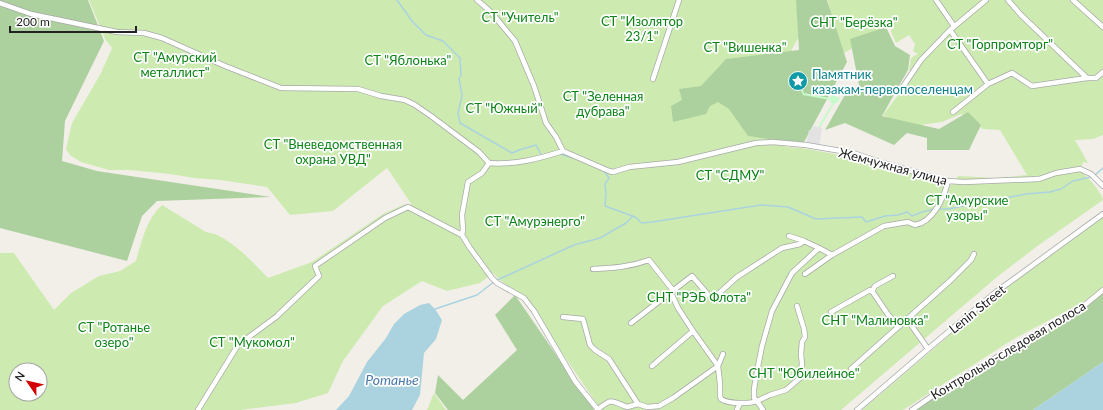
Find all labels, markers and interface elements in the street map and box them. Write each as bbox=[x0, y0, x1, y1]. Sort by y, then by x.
scale bar bbox=[10, 8, 136, 34]
park label: СТ "Учитель" bbox=[481, 9, 559, 25]
park label: СТ "Изолятор 23/1" bbox=[601, 13, 683, 44]
text: 200 m bbox=[16, 14, 50, 29]
park label: СНТ "Берёзка" bbox=[810, 14, 898, 30]
park label: СТ "Горпромторг" bbox=[947, 36, 1053, 52]
park label: СТ "Вишенка" bbox=[704, 39, 787, 55]
park label: СТ "Амурский металлист" bbox=[133, 49, 217, 80]
park label: СТ "Яблонька" bbox=[365, 52, 451, 68]
place label: Памятник казакам-первопоселенцам bbox=[812, 66, 973, 97]
place icon: Памятник казакам-первопоселенцам bbox=[787, 70, 809, 92]
park label: СТ "Зеленная дубрава" bbox=[563, 88, 643, 119]
park label: СТ "Южный" bbox=[465, 100, 543, 116]
park label: СТ "Вневедомственная охрана УВД" bbox=[264, 136, 402, 167]
street label: Жемчужная улица bbox=[837, 144, 949, 188]
park label: СТ "СДМУ" bbox=[696, 167, 764, 183]
park label: СТ "Амурские узоры" bbox=[926, 192, 1009, 223]
park label: СТ "Амурэнерго" bbox=[485, 213, 585, 229]
street label: Lenin Street bbox=[945, 281, 1009, 337]
park label: СНТ "РЭБ Флота" bbox=[647, 289, 751, 305]
street label: Контрольно-следовая полоса bbox=[928, 297, 1088, 403]
park label: СНТ "Малиновка" bbox=[822, 312, 928, 328]
park label: СТ "Ротанье озеро" bbox=[78, 319, 150, 350]
park label: СТ "Мукомол" bbox=[209, 334, 295, 350]
north arrow bbox=[8, 362, 48, 402]
park label: СНТ "Юбилейное" bbox=[748, 365, 860, 381]
text: N bbox=[12, 369, 27, 383]
water label: Ротанье bbox=[365, 371, 419, 388]

